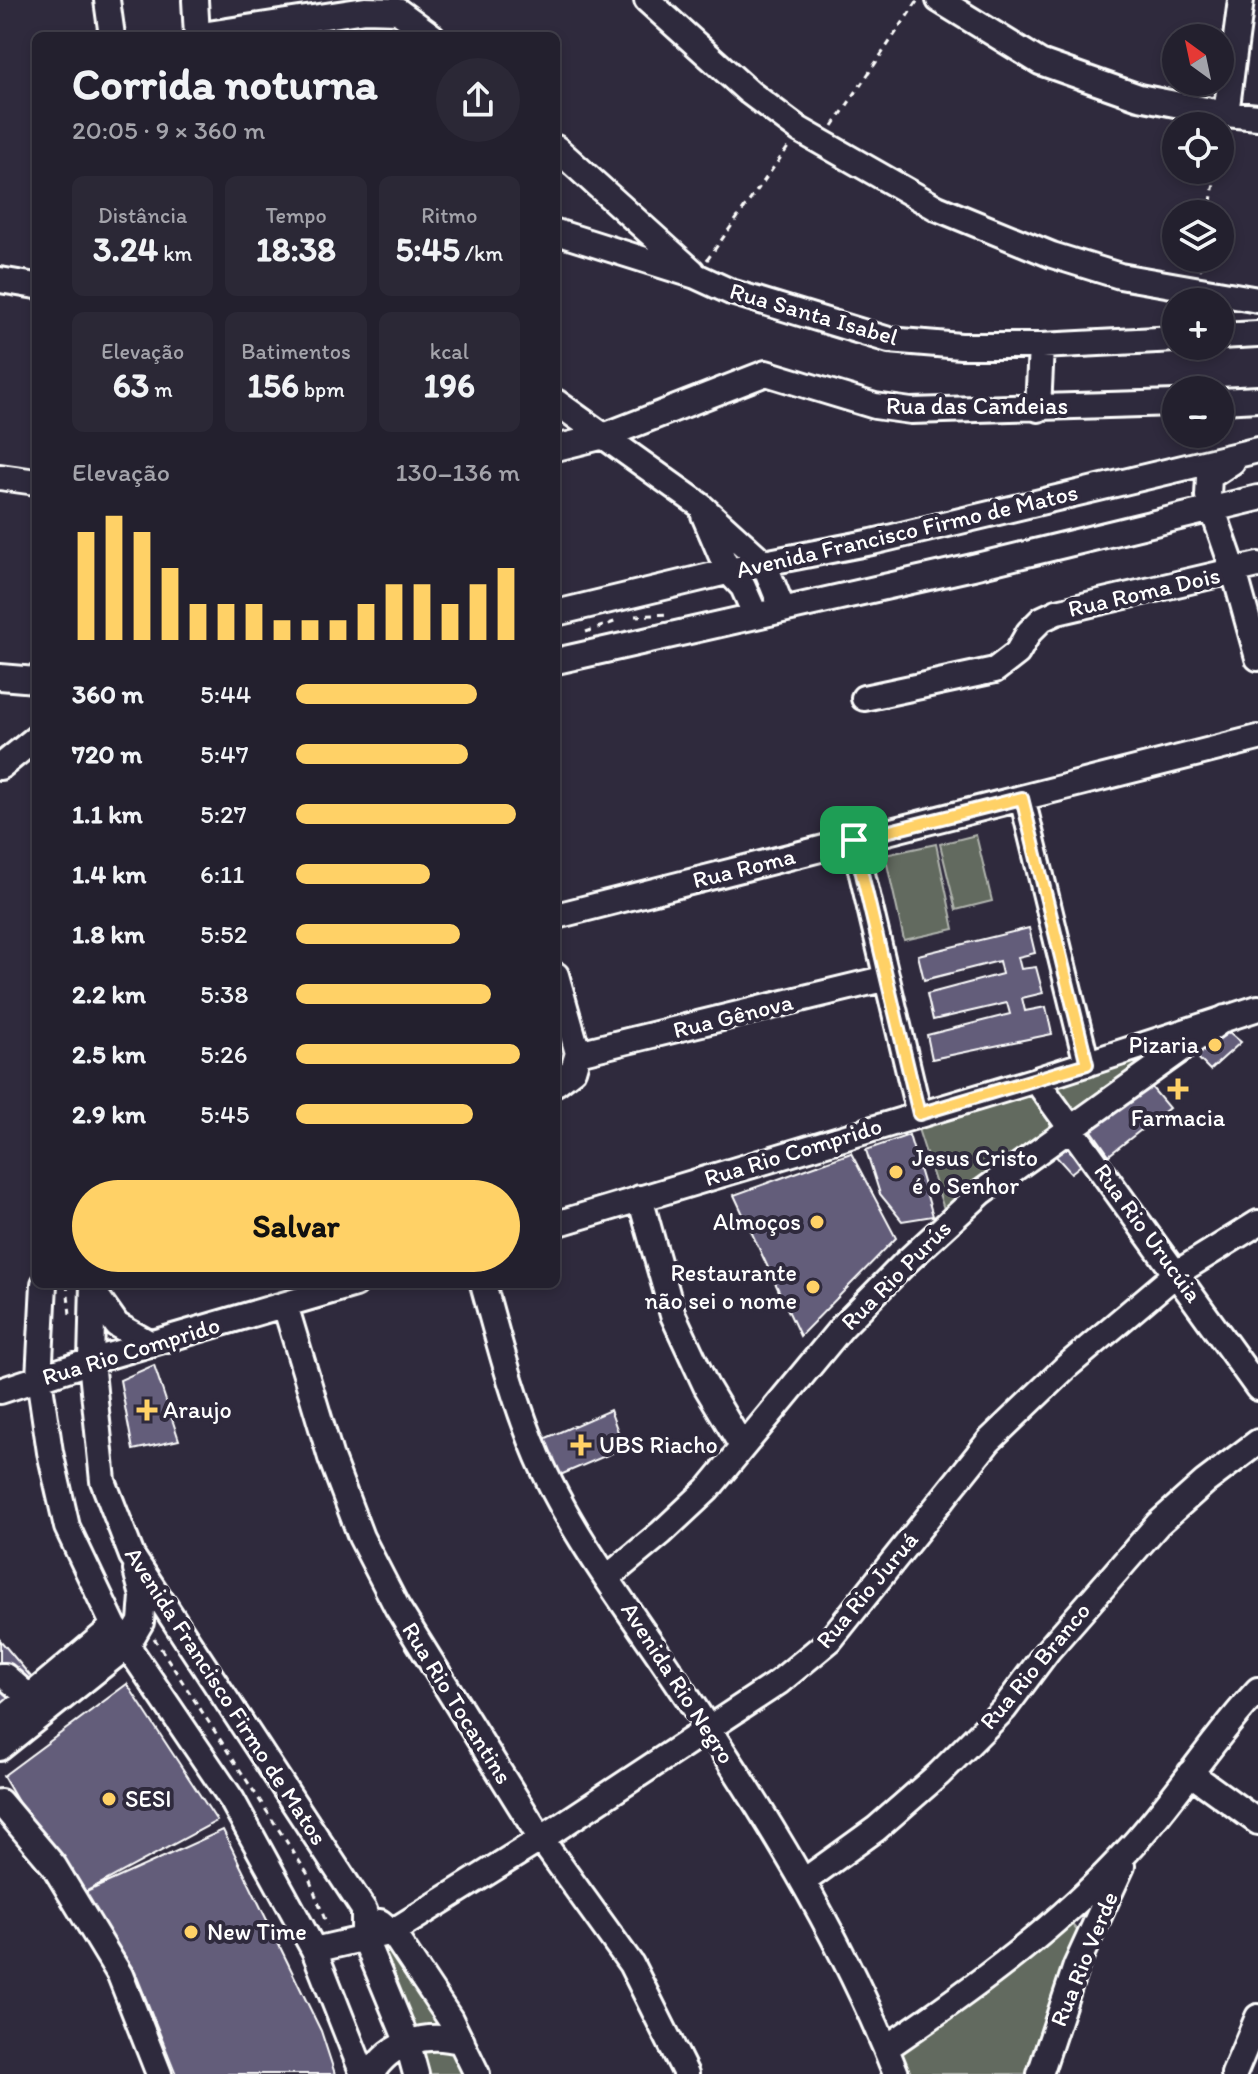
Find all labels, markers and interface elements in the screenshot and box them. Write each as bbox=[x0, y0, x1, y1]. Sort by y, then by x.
north arrow bbox=[1162, 24, 1234, 96]
map controls bbox=[1162, 24, 1234, 448]
text: Corrida noturna bbox=[72, 57, 378, 110]
button: share bbox=[436, 58, 520, 142]
button: locate bbox=[1162, 112, 1234, 184]
text: 20:05 · 9 × 360 m bbox=[72, 114, 265, 146]
button: layers bbox=[1162, 200, 1234, 272]
text: Distância bbox=[98, 202, 187, 229]
text: Tempo bbox=[265, 202, 327, 229]
text: Ritmo bbox=[421, 202, 477, 229]
text: 3.24 bbox=[93, 229, 158, 270]
text: 18:38 bbox=[256, 229, 336, 270]
text: 5:45 bbox=[395, 229, 460, 270]
text: km bbox=[158, 240, 192, 267]
text: /km bbox=[460, 240, 503, 267]
street label: Rua Santa Isabel bbox=[727, 276, 902, 351]
button: + bbox=[1162, 288, 1234, 360]
text: Elevação bbox=[101, 338, 184, 365]
text: Batimentos bbox=[241, 338, 351, 365]
text: kcal bbox=[430, 338, 469, 365]
text: 63 bbox=[113, 365, 149, 406]
text: 156 bbox=[247, 365, 299, 406]
text: 196 bbox=[424, 365, 475, 406]
text: m bbox=[149, 376, 173, 403]
text: bpm bbox=[299, 376, 345, 403]
button: − bbox=[1162, 376, 1234, 448]
street label: Rua das Candeias bbox=[886, 391, 1068, 420]
text: Elevação bbox=[72, 456, 170, 488]
text: 130–136 m bbox=[396, 456, 520, 488]
street label: Avenida Francisco Firmo de Matos bbox=[733, 477, 1081, 584]
street label: Rua Roma Dois bbox=[1065, 560, 1223, 623]
text: 360 m bbox=[72, 678, 144, 710]
text: 5:44 bbox=[200, 678, 251, 710]
text: 720 m bbox=[72, 738, 142, 770]
text: 5:47 bbox=[200, 738, 249, 770]
text: 1.1 km bbox=[72, 798, 143, 830]
text: 5:27 bbox=[200, 798, 247, 830]
pin bbox=[820, 806, 888, 874]
icon: arrive bbox=[832, 818, 876, 862]
street label: Rua Roma bbox=[690, 841, 799, 894]
text: 1.4 km bbox=[72, 858, 146, 890]
text: 6:11 bbox=[200, 858, 244, 890]
text: 1.8 km bbox=[72, 918, 145, 950]
text: 5:52 bbox=[200, 918, 247, 950]
text: 2.2 km bbox=[72, 978, 146, 1010]
text: 5:38 bbox=[200, 978, 248, 1010]
street label: Rua Gênova bbox=[670, 987, 796, 1044]
place label: Pizaria bbox=[1129, 1030, 1199, 1059]
marker: Pizaria bbox=[1206, 1036, 1224, 1054]
text: 2.5 km bbox=[72, 1038, 146, 1070]
text: 5:26 bbox=[200, 1038, 247, 1070]
marker: Farmacia bbox=[1167, 1078, 1189, 1100]
text: 2.9 km bbox=[72, 1098, 146, 1130]
text: 5:45 bbox=[200, 1098, 249, 1130]
place label: Farmacia bbox=[1131, 1103, 1226, 1132]
street label: Rua Rio Comprido bbox=[700, 1111, 885, 1192]
place label: Jesus Cristo é o Senhor bbox=[912, 1143, 1038, 1200]
street label: Rua Rio Urucúia bbox=[1088, 1157, 1209, 1308]
marker: Jesus Cristo é o Senhor bbox=[887, 1163, 905, 1181]
button: Salvar bbox=[72, 1180, 520, 1272]
place label: Almoços bbox=[713, 1207, 801, 1236]
marker: Almoços bbox=[808, 1213, 826, 1231]
street label: Rua Rio Purús bbox=[834, 1213, 957, 1336]
place label: Restaurante não sei o nome bbox=[644, 1258, 797, 1315]
marker: Restaurante não sei o nome bbox=[804, 1278, 822, 1296]
street label: Rua Rio Comprido bbox=[38, 1310, 223, 1391]
place label: Araujo bbox=[163, 1395, 232, 1424]
marker: Araujo bbox=[138, 1401, 156, 1419]
place label: UBS Riacho bbox=[599, 1430, 718, 1459]
marker: UBS Riacho bbox=[570, 1434, 592, 1456]
street label: Rua Rio Juruá bbox=[809, 1525, 924, 1654]
street label: Avenida Francisco Firmo de Matos bbox=[119, 1541, 334, 1850]
street label: Avenida Rio Negro bbox=[615, 1596, 742, 1769]
street label: Rua Rio Branco bbox=[973, 1596, 1096, 1735]
street label: Rua Rio Tocantins bbox=[396, 1617, 519, 1789]
place label: SESI bbox=[125, 1784, 171, 1813]
marker: SESI bbox=[100, 1790, 118, 1808]
street label: Rua Rio Verde bbox=[1043, 1887, 1124, 2031]
place label: New Time bbox=[207, 1917, 307, 1946]
marker: New Time bbox=[182, 1923, 200, 1941]

